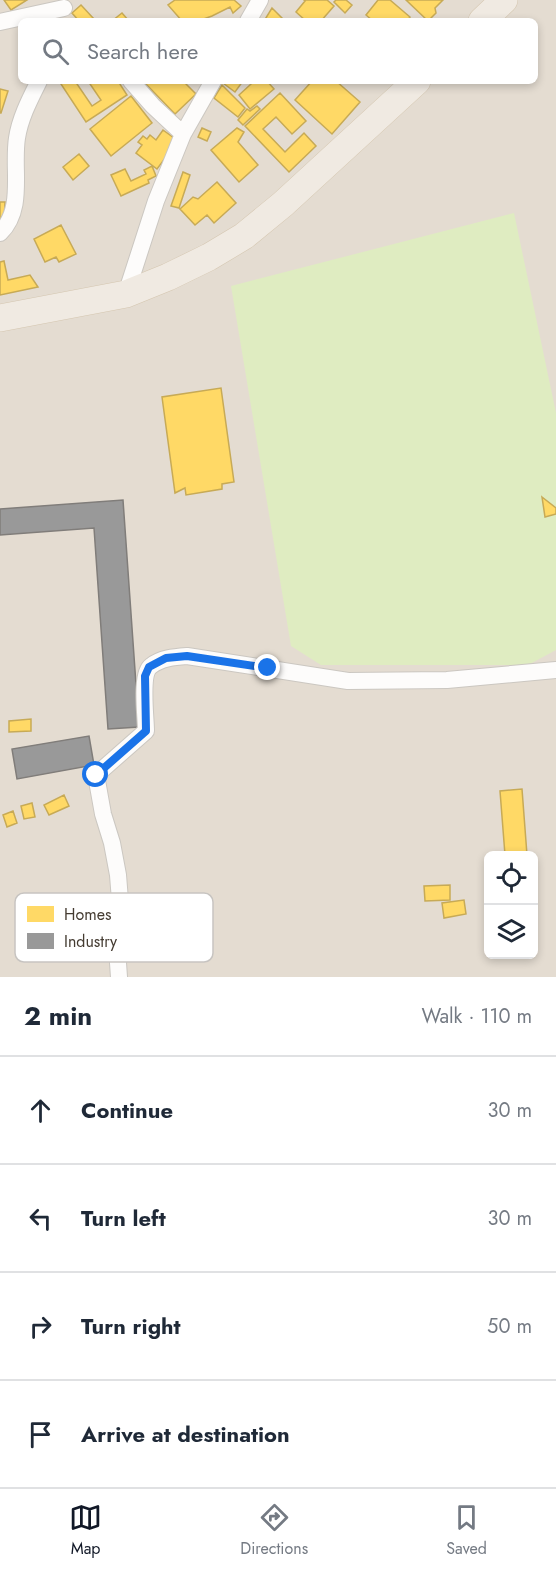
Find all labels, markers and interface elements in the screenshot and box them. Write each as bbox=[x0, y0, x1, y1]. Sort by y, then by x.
search box bbox=[18, 18, 538, 84]
icon: search bbox=[39, 35, 72, 68]
text: Search here bbox=[87, 35, 198, 67]
route end bbox=[254, 654, 280, 680]
route start bbox=[82, 761, 108, 787]
map controls bbox=[484, 851, 538, 959]
button: locate bbox=[484, 851, 538, 905]
legend bbox=[15, 893, 213, 962]
text: Homes bbox=[64, 903, 111, 926]
button: layers bbox=[484, 905, 538, 959]
text: Industry bbox=[64, 930, 118, 953]
text: 2 min bbox=[24, 997, 92, 1035]
text: Walk · 110 m bbox=[422, 1002, 532, 1031]
icon: ahead bbox=[24, 1094, 57, 1127]
text: Continue bbox=[81, 1094, 173, 1126]
text: 30 m bbox=[487, 1096, 532, 1125]
icon: left bbox=[24, 1202, 57, 1235]
text: Turn left bbox=[81, 1202, 166, 1234]
text: 30 m bbox=[487, 1204, 532, 1233]
icon: right bbox=[24, 1310, 57, 1343]
text: Turn right bbox=[81, 1310, 181, 1342]
text: 50 m bbox=[487, 1312, 532, 1341]
icon: arrive bbox=[24, 1418, 57, 1451]
text: Arrive at destination bbox=[81, 1418, 290, 1450]
tab: Map bbox=[69, 1501, 102, 1560]
tab: Directions bbox=[240, 1501, 308, 1560]
tab: Saved bbox=[446, 1501, 487, 1560]

